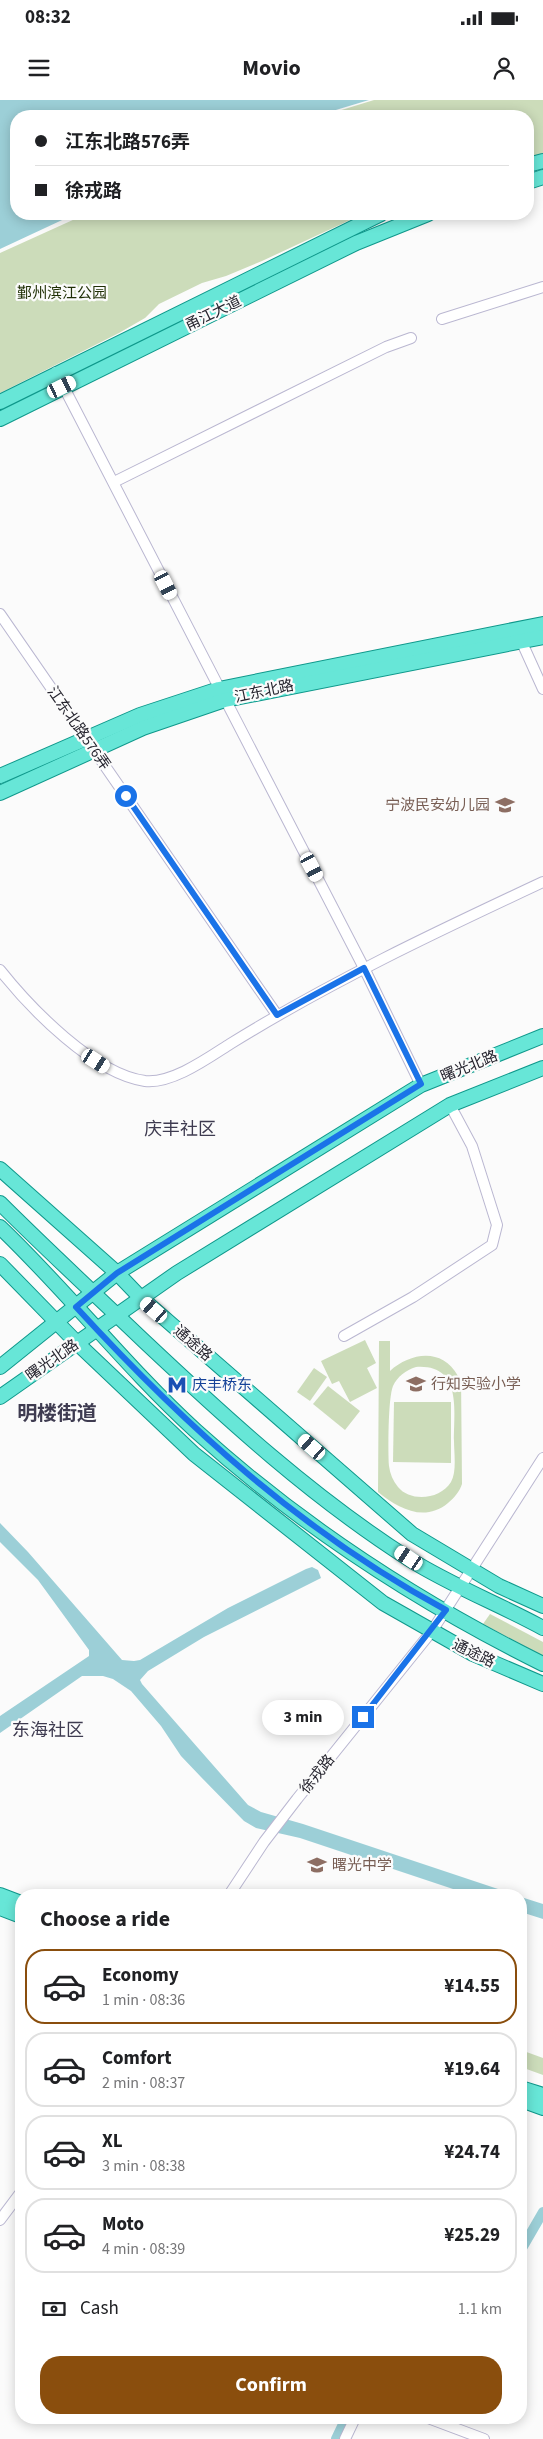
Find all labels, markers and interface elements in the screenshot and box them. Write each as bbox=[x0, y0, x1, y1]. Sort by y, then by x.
text: 08:32 bbox=[25, 4, 71, 31]
text: Movio bbox=[242, 52, 301, 84]
icon: menu bbox=[25, 54, 53, 82]
icon: person bbox=[490, 54, 518, 82]
text: 江东北路576弄 bbox=[65, 129, 190, 156]
text: 徐戎路 bbox=[65, 178, 122, 205]
park label: 鄞州滨江公园 bbox=[17, 283, 107, 304]
street label: 甬江大道 bbox=[182, 291, 245, 336]
car bbox=[45, 374, 78, 400]
car bbox=[152, 568, 179, 602]
street label: 江东北路 bbox=[233, 675, 296, 708]
street label: 江东北路576弄 bbox=[42, 682, 115, 774]
route start bbox=[115, 785, 137, 807]
school or university icon: 宁波民安幼儿园 bbox=[494, 794, 516, 816]
place label: 宁波民安幼儿园 bbox=[385, 795, 490, 816]
car bbox=[298, 850, 325, 884]
street label: 曙光北路 bbox=[437, 1045, 501, 1087]
car bbox=[79, 1047, 112, 1075]
district label: 庆丰社区 bbox=[144, 1117, 216, 1142]
car bbox=[137, 1294, 170, 1326]
street label: 通途路 bbox=[169, 1321, 217, 1366]
street label: 曙光北路 bbox=[22, 1335, 83, 1386]
school or university icon: 行知实验小学 bbox=[405, 1373, 427, 1395]
metro station icon: 庆丰桥东 bbox=[166, 1374, 188, 1396]
place label: 行知实验小学 bbox=[431, 1374, 521, 1395]
place label: 庆丰桥东 bbox=[192, 1375, 252, 1396]
district label: 明楼街道 bbox=[17, 1400, 97, 1428]
car bbox=[295, 1431, 328, 1463]
car bbox=[392, 1543, 425, 1573]
street label: 通途路 bbox=[449, 1634, 499, 1673]
callout: 3 min bbox=[263, 1700, 346, 1734]
text: 3 min bbox=[284, 1706, 322, 1728]
route end bbox=[352, 1706, 374, 1728]
district label: 东海社区 bbox=[12, 1718, 84, 1743]
street label: 徐戎路 bbox=[295, 1750, 340, 1798]
school or university icon: 曙光中学 bbox=[306, 1854, 328, 1876]
place label: 曙光中学 bbox=[332, 1855, 392, 1876]
text: Choose a ride bbox=[40, 1903, 170, 1935]
text: Economy bbox=[102, 1962, 179, 1989]
icon: car bbox=[42, 1964, 87, 2009]
text: ¥14.55 bbox=[444, 1973, 500, 2000]
text: 1 min · 08:36 bbox=[102, 1989, 185, 2011]
text: Comfort bbox=[102, 2045, 172, 2072]
icon: car bbox=[42, 2047, 87, 2092]
text: ¥19.64 bbox=[444, 2056, 500, 2083]
text: 2 min · 08:37 bbox=[102, 2072, 185, 2094]
text: XL bbox=[102, 2128, 123, 2155]
icon: car bbox=[42, 2130, 87, 2175]
text: ¥24.74 bbox=[444, 2139, 500, 2166]
text: 3 min · 08:38 bbox=[102, 2155, 185, 2177]
text: Moto bbox=[102, 2211, 144, 2238]
icon: car bbox=[42, 2213, 87, 2258]
text: ¥25.29 bbox=[444, 2222, 500, 2249]
text: 4 min · 08:39 bbox=[102, 2238, 185, 2260]
icon: cash bbox=[40, 2295, 68, 2323]
text: Cash bbox=[80, 2295, 119, 2322]
text: 1.1 km bbox=[458, 2298, 502, 2320]
button: Confirm bbox=[40, 2356, 502, 2414]

